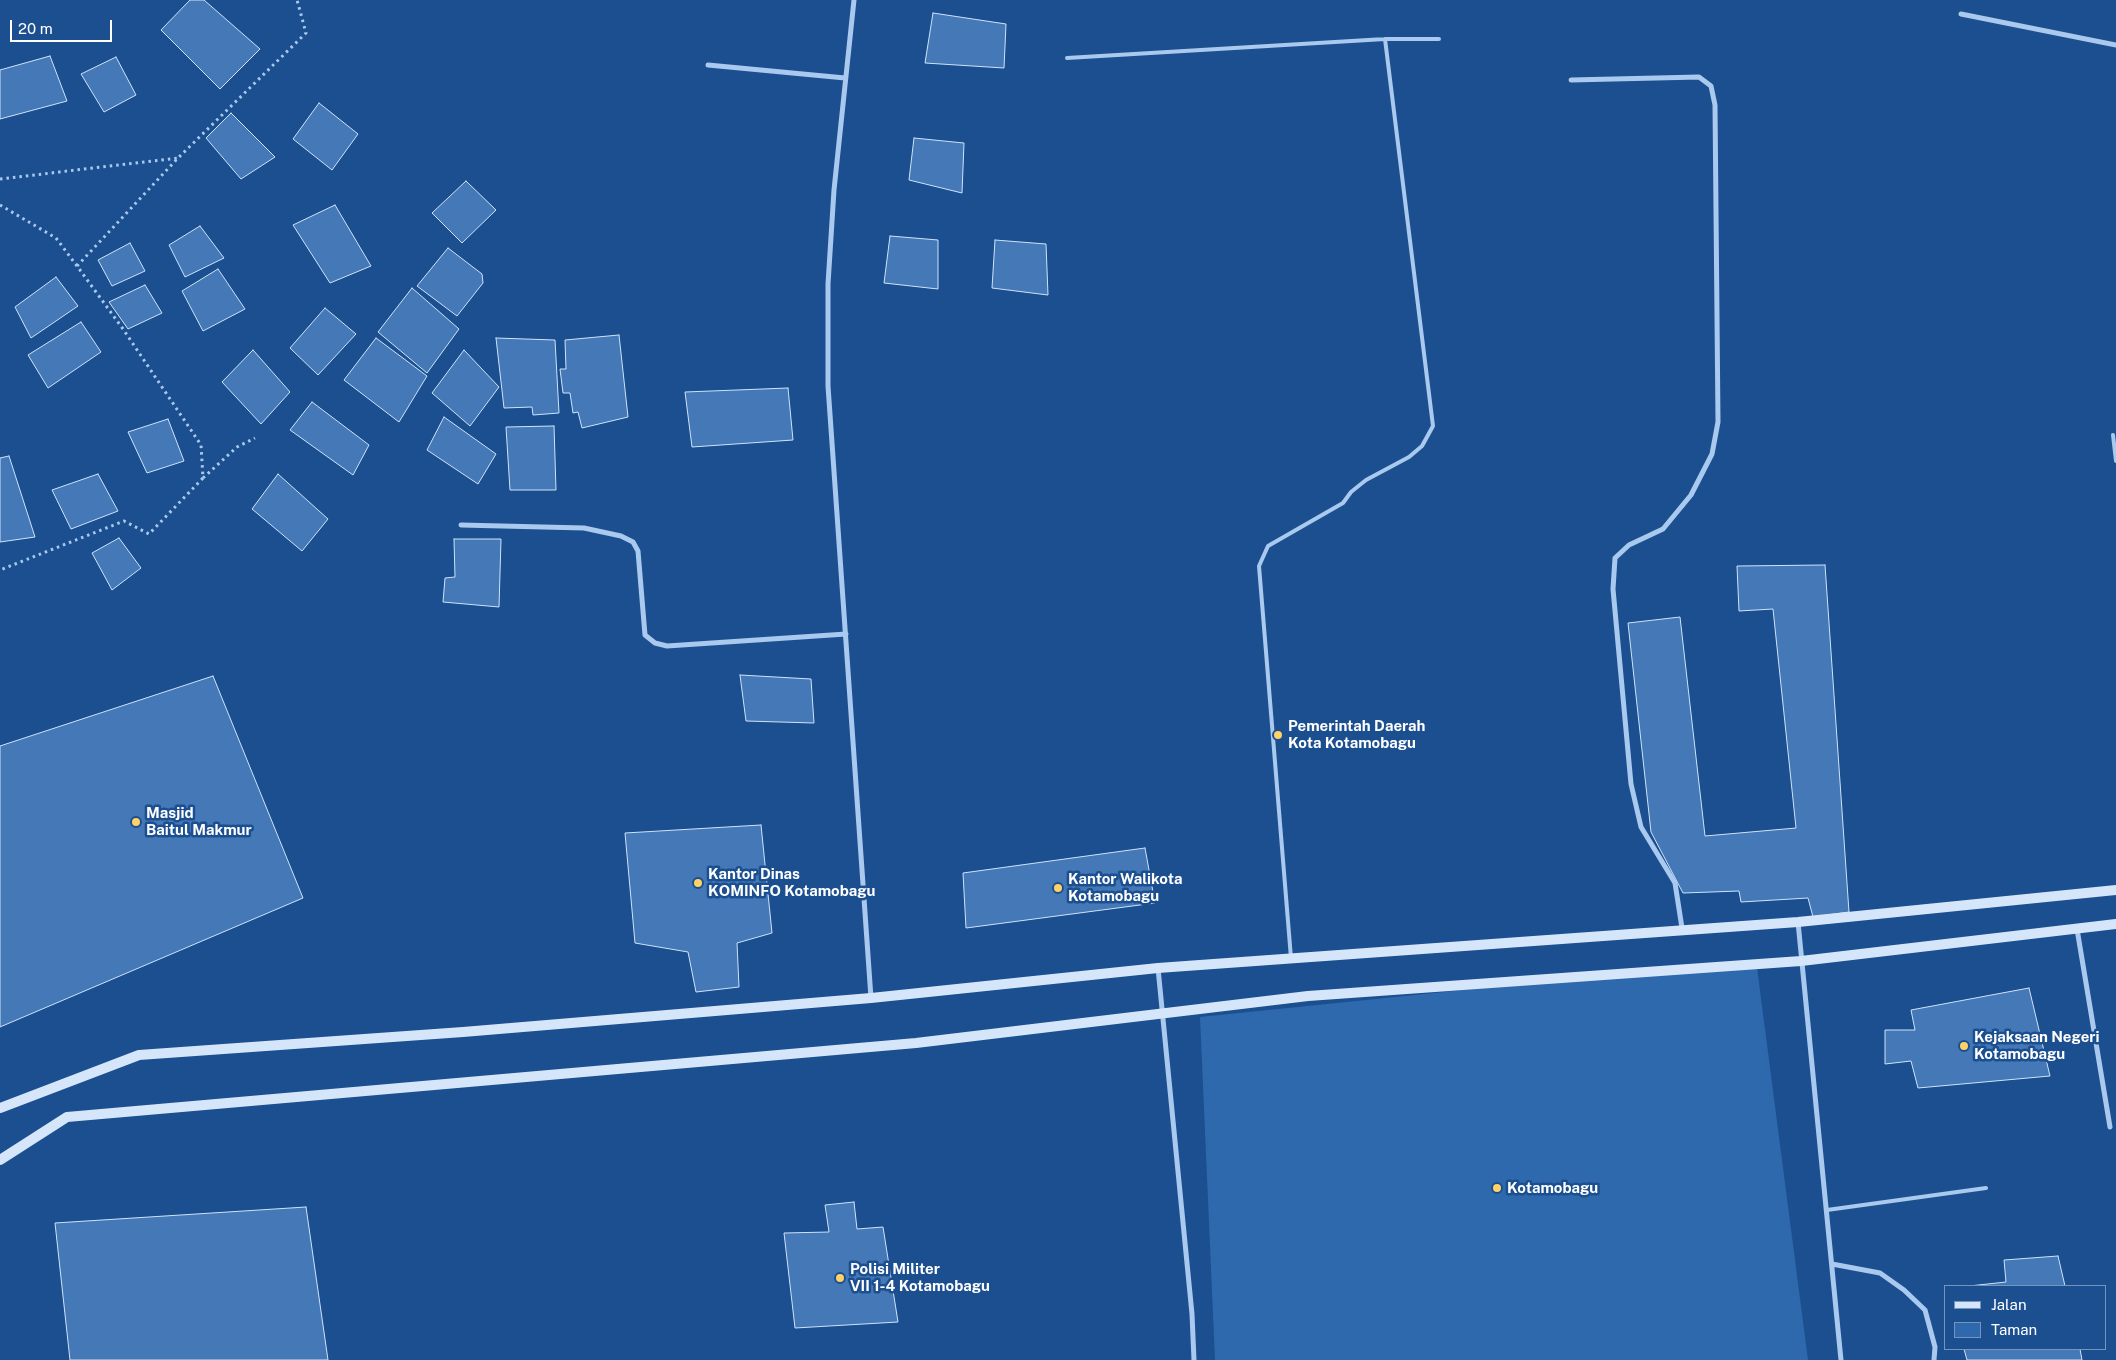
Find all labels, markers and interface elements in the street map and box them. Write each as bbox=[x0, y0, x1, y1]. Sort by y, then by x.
scale bar bbox=[12, 10, 115, 42]
text: 20 m bbox=[18, 20, 53, 37]
place label: Pemerintah Daerah Kota Kotamobagu bbox=[1288, 717, 1425, 752]
marker: Pemerintah Daerah Kota Kotamobagu bbox=[1272, 729, 1284, 741]
place label: Masjid Baitul Makmur bbox=[146, 804, 252, 839]
marker: Masjid Baitul Makmur bbox=[130, 816, 142, 828]
place label: Kantor Dinas KOMINFO Kotamobagu bbox=[708, 865, 875, 900]
place label: Kantor Walikota Kotamobagu bbox=[1068, 870, 1182, 905]
marker: Kantor Dinas KOMINFO Kotamobagu bbox=[692, 877, 704, 889]
marker: Kantor Walikota Kotamobagu bbox=[1052, 882, 1064, 894]
place label: Kejaksaan Negeri Kotamobagu bbox=[1974, 1028, 2099, 1063]
marker: Kejaksaan Negeri Kotamobagu bbox=[1958, 1040, 1970, 1052]
place label: Kotamobagu bbox=[1507, 1179, 1598, 1197]
marker: Kotamobagu bbox=[1491, 1182, 1503, 1194]
place label: Polisi Militer VII 1-4 Kotamobagu bbox=[850, 1260, 990, 1295]
marker: Polisi Militer VII 1-4 Kotamobagu bbox=[834, 1272, 846, 1284]
legend bbox=[1944, 1285, 2106, 1350]
text: Jalan bbox=[1991, 1296, 2027, 1313]
text: Taman bbox=[1991, 1321, 2037, 1338]

